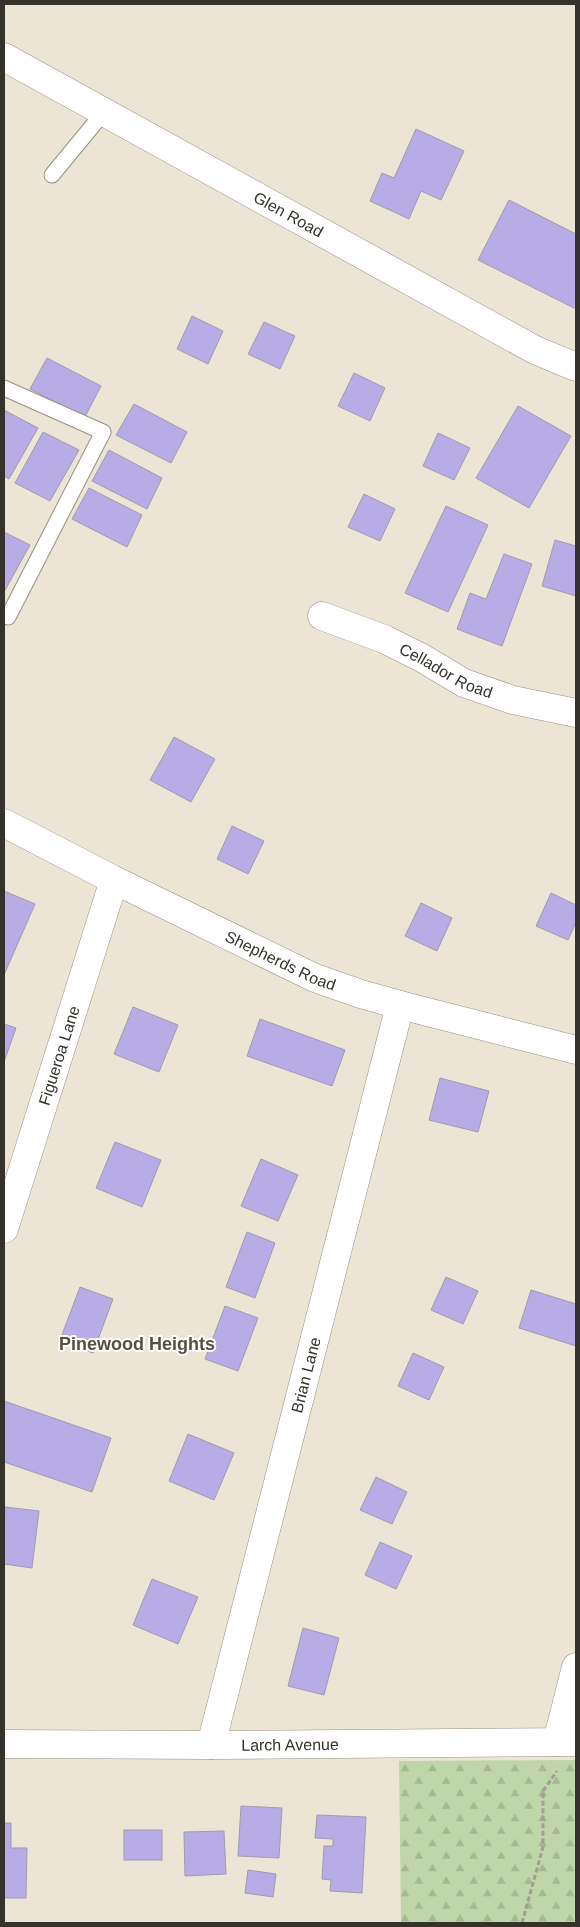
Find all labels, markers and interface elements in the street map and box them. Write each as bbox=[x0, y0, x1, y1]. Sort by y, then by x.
street label: Glen Road bbox=[251, 188, 326, 240]
street label: Cellador Road bbox=[397, 640, 495, 701]
street label: Shepherds Road bbox=[223, 927, 338, 993]
street label: Figueroa Lane bbox=[35, 1004, 82, 1107]
district label: Pinewood Heights bbox=[59, 1334, 215, 1354]
street label: Brian Lane bbox=[288, 1335, 323, 1415]
street label: Larch Avenue bbox=[241, 1735, 339, 1753]

